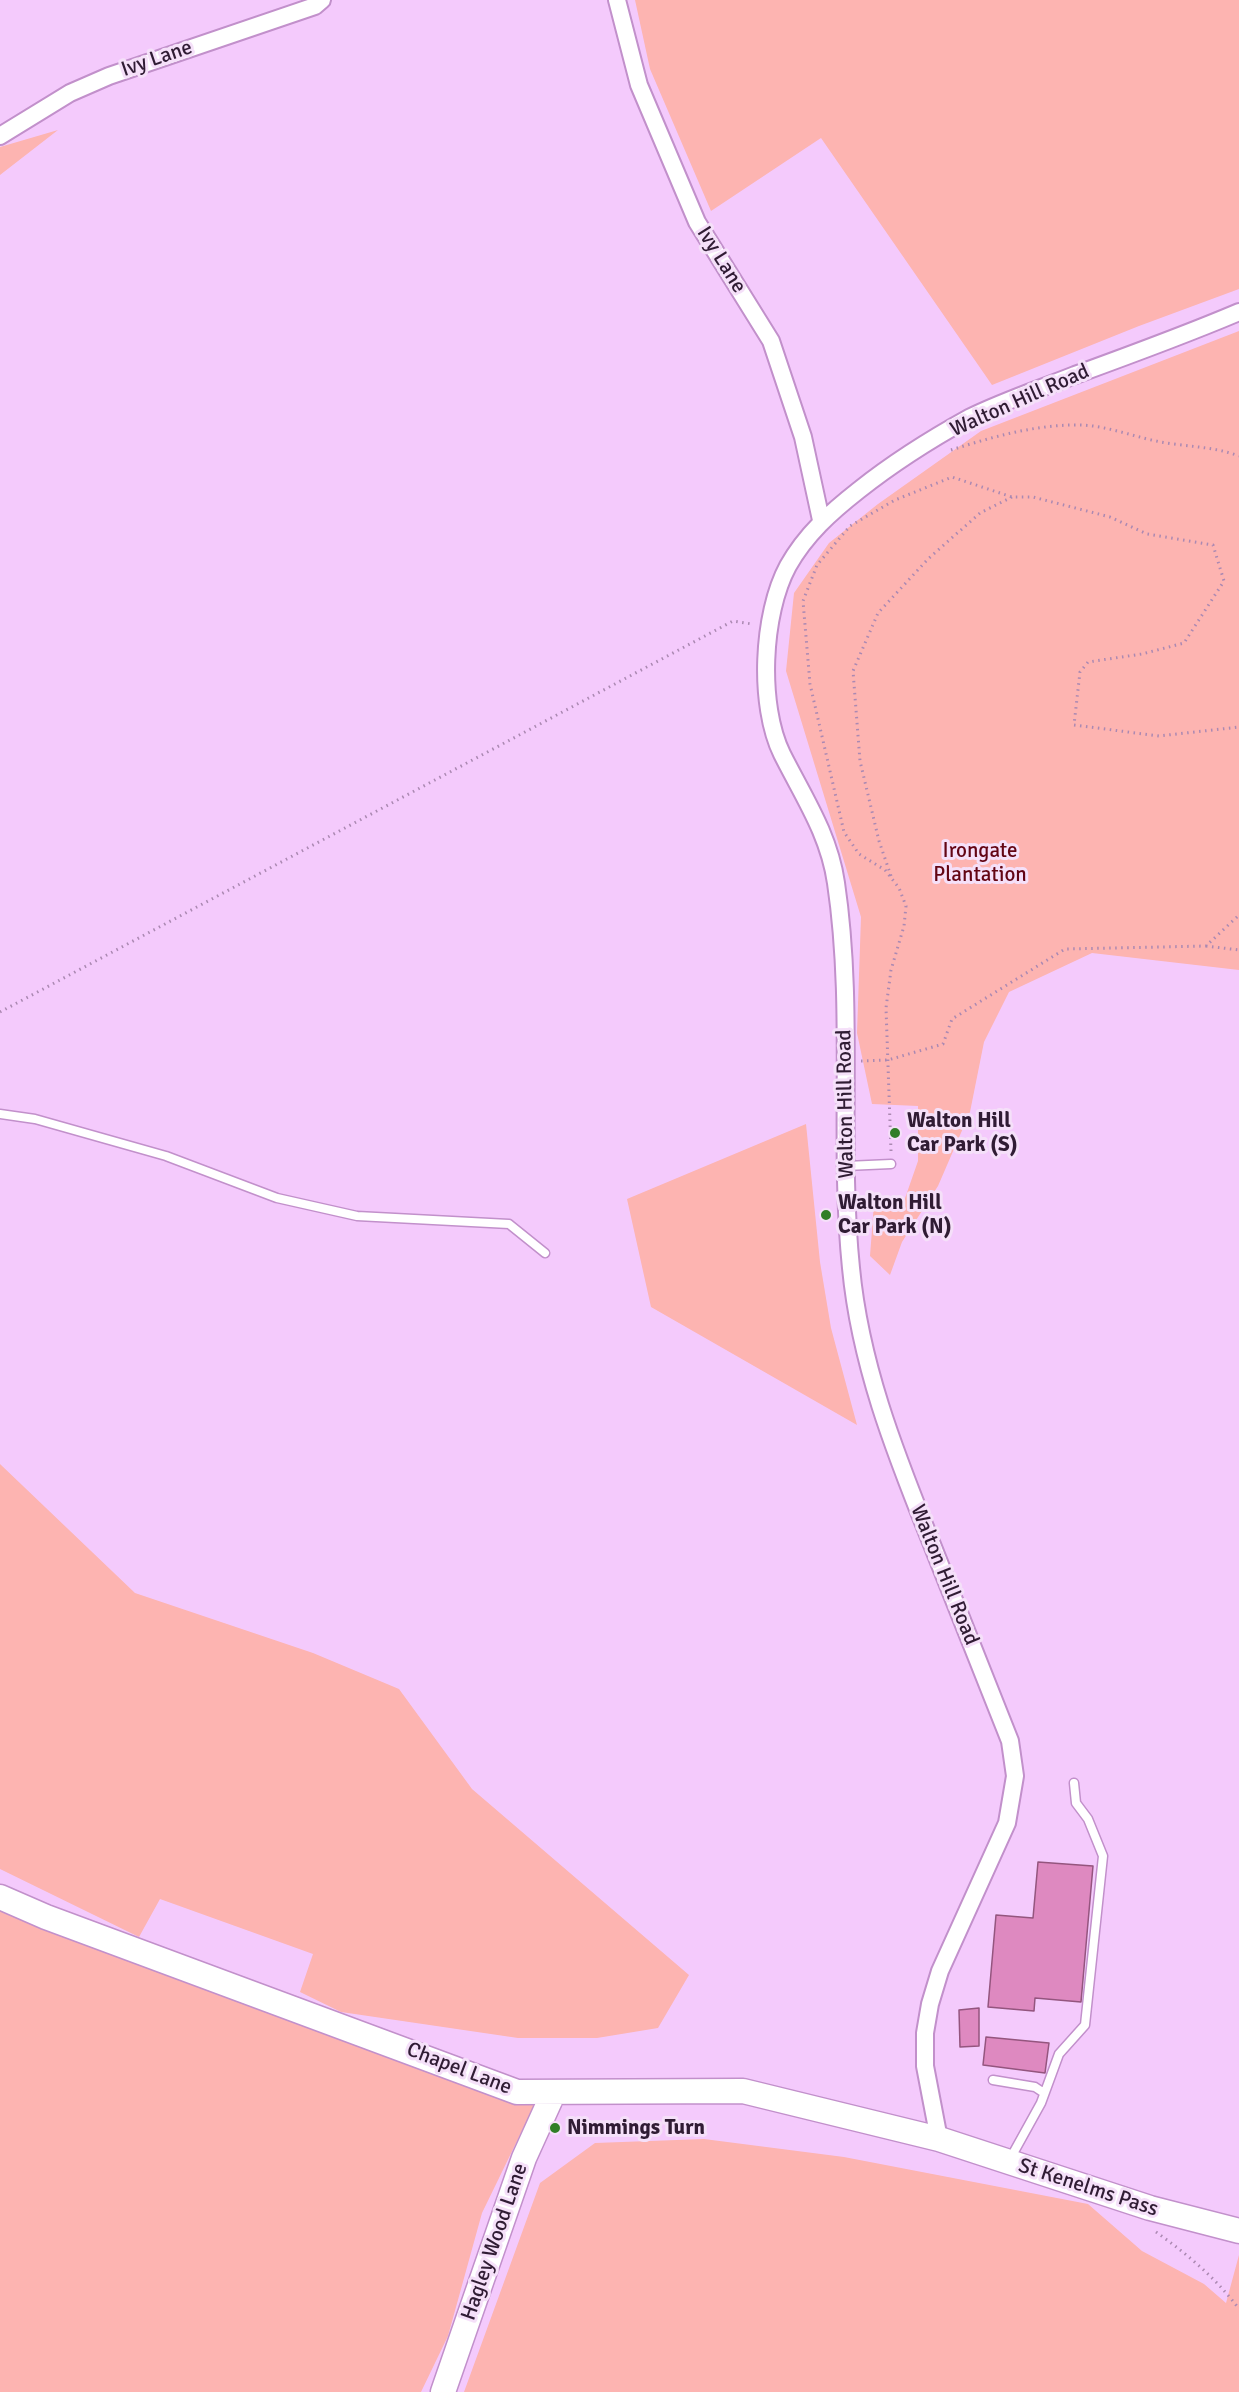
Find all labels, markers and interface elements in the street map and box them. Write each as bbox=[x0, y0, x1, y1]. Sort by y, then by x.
street label: Ivy Lane bbox=[118, 35, 196, 83]
street label: Ivy Lane bbox=[691, 222, 751, 298]
street label: Walton Hill Road bbox=[947, 359, 1093, 443]
park label: Irongate Plantation bbox=[933, 838, 1027, 888]
street label: Walton Hill Road bbox=[832, 1029, 860, 1179]
place label: Walton Hill Car Park (S) bbox=[907, 1108, 1018, 1158]
marker: Walton Hill Car Park (S) bbox=[888, 1126, 902, 1140]
place label: Walton Hill Car Park (N) bbox=[838, 1190, 952, 1240]
marker: Walton Hill Car Park (N) bbox=[819, 1208, 833, 1222]
street label: Walton Hill Road bbox=[904, 1501, 984, 1649]
street label: Chapel Lane bbox=[403, 2037, 515, 2101]
place label: Nimmings Turn bbox=[567, 2115, 705, 2141]
marker: Nimmings Turn bbox=[548, 2121, 562, 2135]
street label: St Kenelms Pass bbox=[1015, 2154, 1161, 2222]
street label: Hagley Wood Lane bbox=[456, 2160, 534, 2324]

